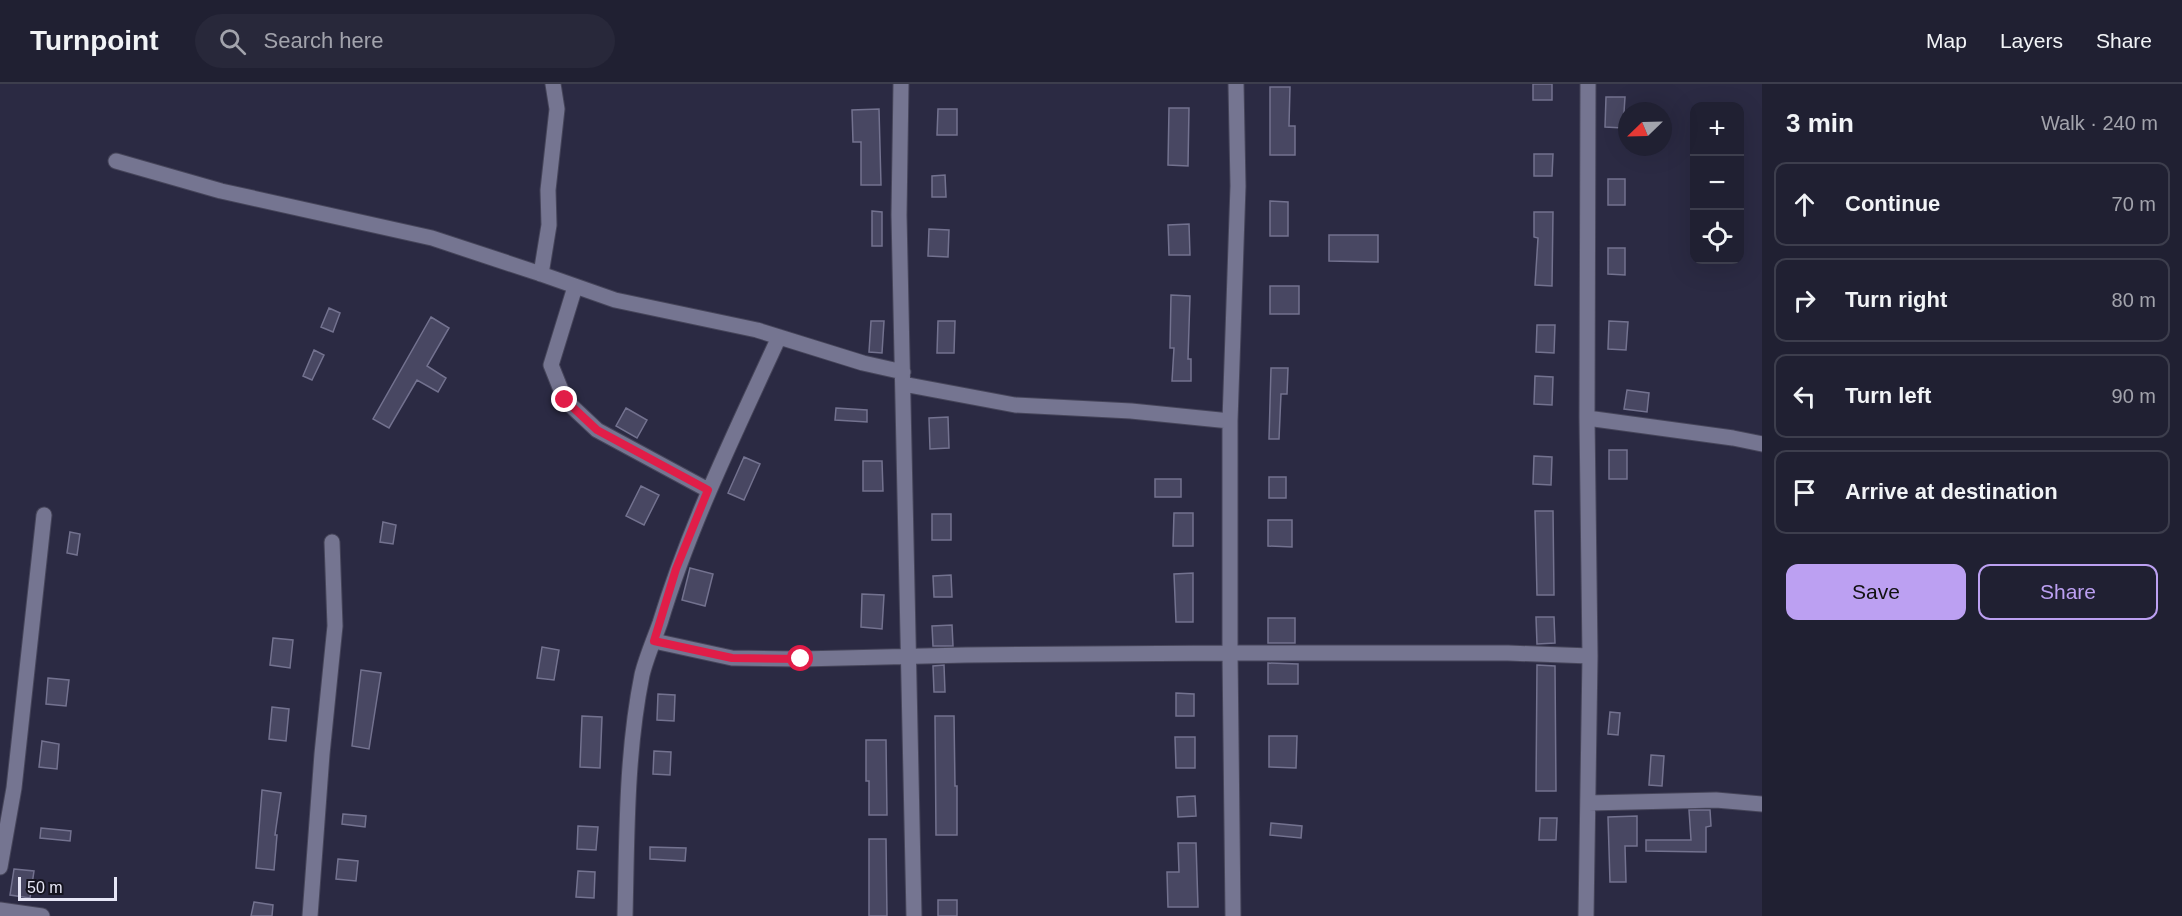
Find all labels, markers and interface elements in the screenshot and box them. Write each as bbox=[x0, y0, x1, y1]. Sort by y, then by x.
search box bbox=[195, 14, 615, 68]
text: Turnpoint bbox=[30, 25, 159, 56]
icon: search bbox=[216, 25, 249, 58]
text: Search here bbox=[264, 28, 383, 53]
text: Map bbox=[1926, 29, 1967, 52]
text: Layers bbox=[2000, 29, 2063, 52]
text: Share bbox=[2096, 29, 2152, 52]
north arrow bbox=[1618, 102, 1672, 156]
map controls bbox=[1690, 102, 1744, 264]
button: + bbox=[1690, 102, 1744, 156]
text: 3 min bbox=[1786, 108, 1854, 138]
text: Walk · 240 m bbox=[2041, 112, 2158, 134]
button: − bbox=[1690, 156, 1744, 210]
icon: ahead bbox=[1788, 188, 1821, 221]
text: Continue bbox=[1845, 191, 1940, 216]
text: 70 m bbox=[2112, 193, 2156, 215]
button: locate bbox=[1690, 210, 1744, 264]
icon: right bbox=[1788, 284, 1821, 317]
text: Turn right bbox=[1845, 287, 1947, 312]
text: 80 m bbox=[2112, 289, 2156, 311]
icon: left bbox=[1788, 380, 1821, 413]
text: Turn left bbox=[1845, 383, 1931, 408]
text: 90 m bbox=[2112, 385, 2156, 407]
route end bbox=[551, 386, 577, 412]
icon: arrive bbox=[1788, 476, 1821, 509]
text: Arrive at destination bbox=[1845, 479, 2058, 504]
button: Save bbox=[1786, 564, 1966, 620]
button: Share bbox=[1978, 564, 2158, 620]
route start bbox=[787, 645, 813, 671]
scale bar bbox=[18, 874, 117, 902]
text: 50 m bbox=[27, 879, 63, 896]

